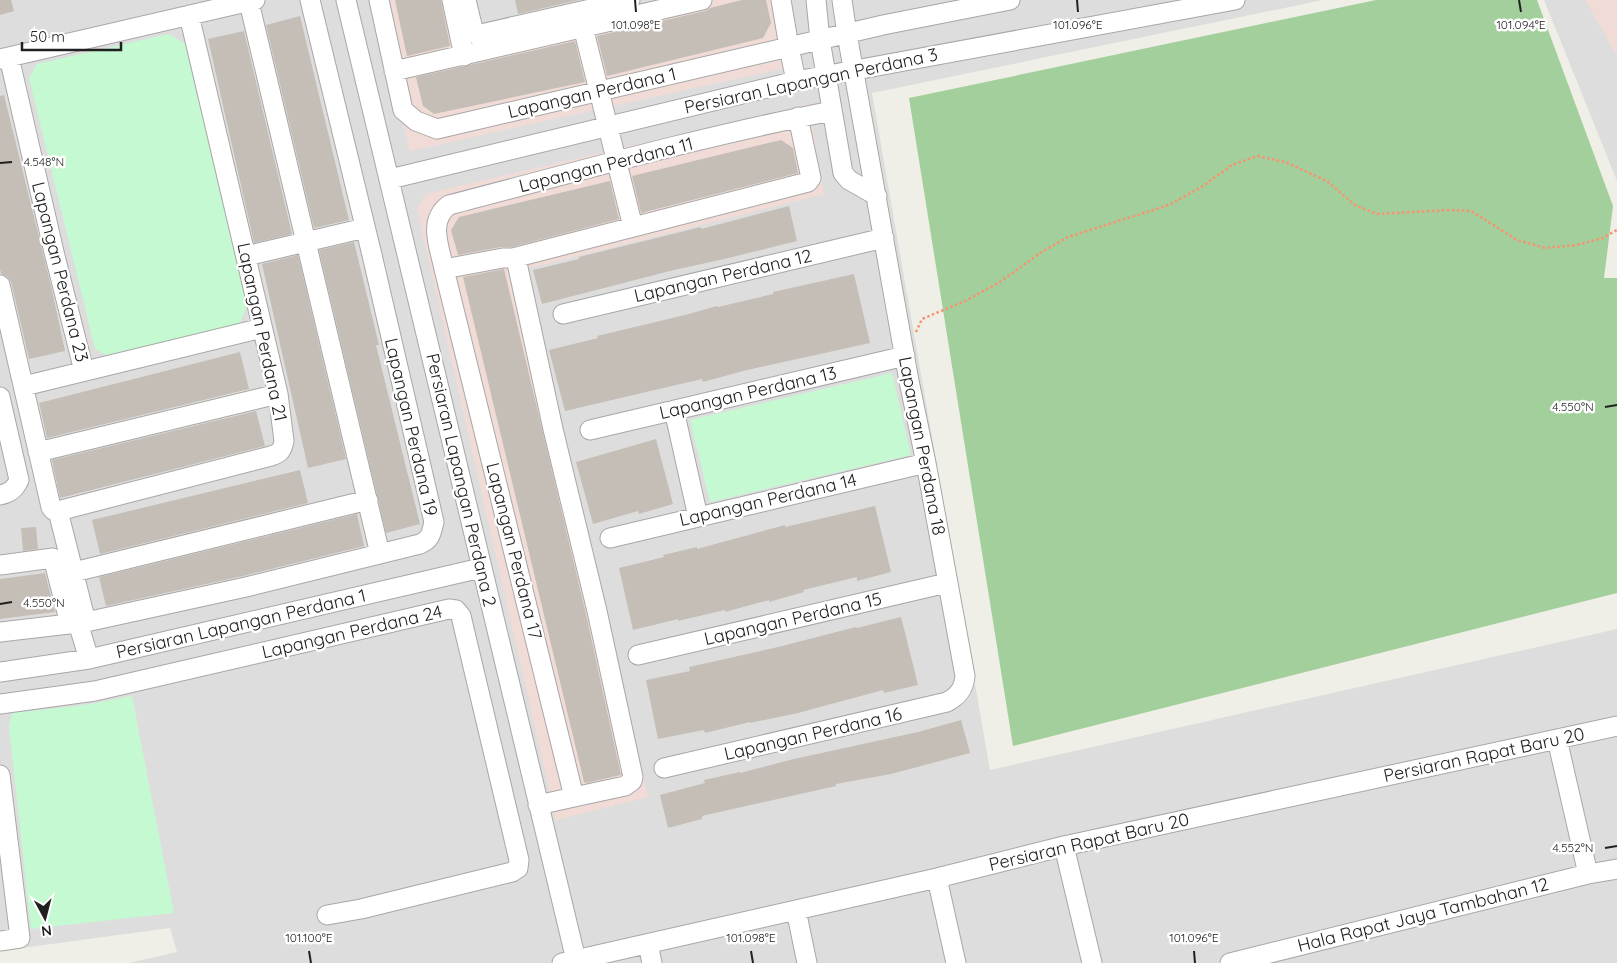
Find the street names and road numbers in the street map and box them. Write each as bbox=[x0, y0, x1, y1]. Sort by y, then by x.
street label: Persiaran Lapangan Perdana 3 bbox=[682, 42, 940, 119]
street label: Lapangan Perdana 1 bbox=[505, 62, 678, 123]
street label: Lapangan Perdana 11 bbox=[516, 132, 695, 197]
street label: Lapangan Perdana 23 bbox=[27, 179, 94, 364]
street label: Lapangan Perdana 21 bbox=[232, 240, 293, 423]
street label: Lapangan Perdana 12 bbox=[632, 244, 814, 307]
street label: Lapangan Perdana 19 bbox=[380, 336, 443, 518]
street label: Persiaran Lapangan Perdana 2 bbox=[421, 351, 502, 609]
street label: Lapangan Perdana 18 bbox=[894, 355, 951, 537]
street label: Lapangan Perdana 13 bbox=[657, 361, 839, 424]
street label: Lapangan Perdana 17 bbox=[481, 460, 548, 642]
street label: Lapangan Perdana 14 bbox=[677, 468, 859, 531]
street label: Persiaran Lapangan Perdana 1 bbox=[114, 584, 368, 663]
street label: Lapangan Perdana 15 bbox=[702, 587, 884, 650]
street label: Lapangan Perdana 24 bbox=[259, 600, 444, 663]
street label: Lapangan Perdana 16 bbox=[722, 702, 904, 765]
street label: Persiaran Rapat Baru 20 bbox=[1381, 722, 1587, 787]
street label: Persiaran Rapat Baru 20 bbox=[986, 807, 1191, 876]
street label: Hala Rapat Jaya Tambahan 12 bbox=[1295, 872, 1551, 957]

